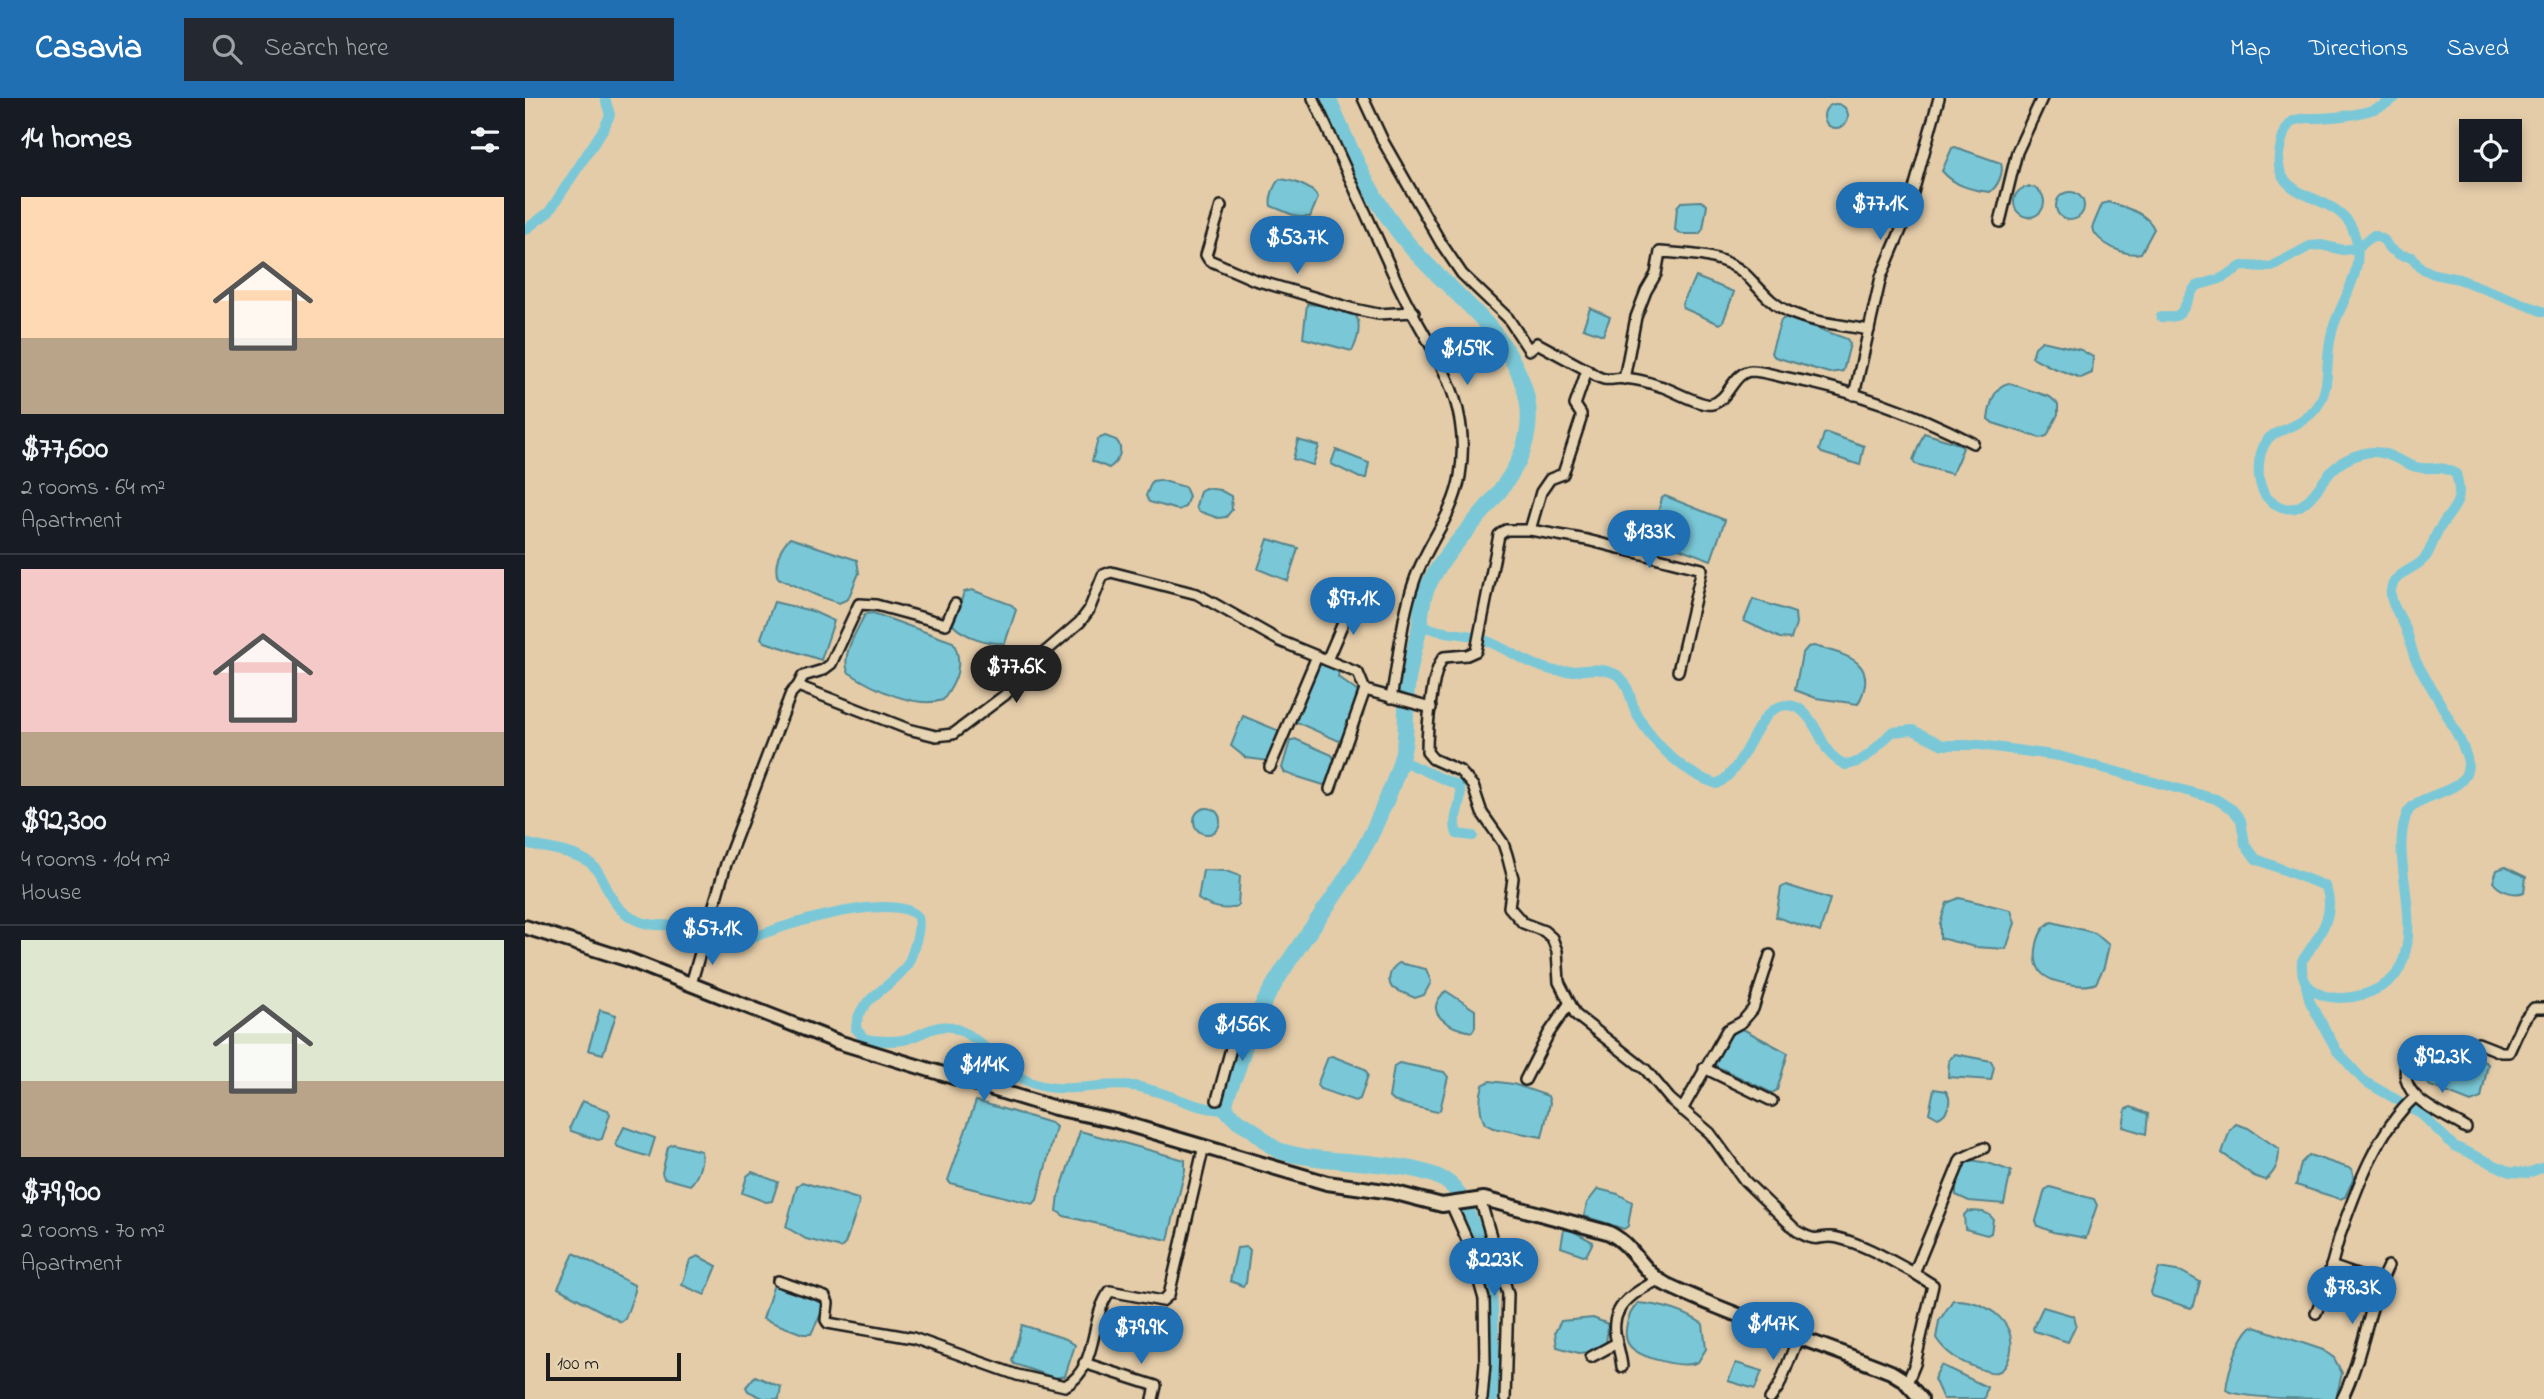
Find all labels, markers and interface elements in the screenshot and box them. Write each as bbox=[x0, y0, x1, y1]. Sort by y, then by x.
search box bbox=[184, 18, 674, 81]
text: Casavia bbox=[35, 25, 142, 73]
icon: search bbox=[208, 30, 246, 68]
text: Search here bbox=[264, 30, 389, 68]
text: Map bbox=[2230, 32, 2271, 67]
text: Directions bbox=[2309, 32, 2408, 67]
text: Saved bbox=[2446, 32, 2509, 67]
text: 14 homes bbox=[21, 118, 132, 162]
map controls bbox=[2459, 119, 2522, 182]
button: locate bbox=[2459, 119, 2522, 182]
icon: filters bbox=[466, 121, 504, 159]
pin: $77.1K bbox=[1823, 183, 1937, 242]
text: $77.1K bbox=[1852, 188, 1908, 221]
pin: $53.7K bbox=[1240, 216, 1354, 276]
text: $53.7K bbox=[1266, 222, 1328, 255]
icon: home bbox=[200, 243, 326, 369]
pin: $159K bbox=[1418, 328, 1516, 387]
text: $159K bbox=[1441, 333, 1493, 366]
text: $77,600 bbox=[21, 428, 108, 472]
text: 2 rooms · 64 m² bbox=[21, 472, 165, 505]
text: Apartment bbox=[21, 505, 122, 538]
pin: $133K bbox=[1600, 510, 1698, 570]
text: $133K bbox=[1623, 516, 1675, 549]
pin: $97.1K bbox=[1296, 578, 1410, 637]
text: $97.1K bbox=[1326, 583, 1380, 616]
icon: home bbox=[200, 615, 326, 741]
pin: $77.6K bbox=[959, 646, 1073, 705]
text: $77.6K bbox=[987, 651, 1045, 684]
text: $92,300 bbox=[21, 800, 107, 844]
text: 4 rooms · 104 m² bbox=[21, 844, 170, 877]
text: House bbox=[21, 877, 81, 910]
pin: $57.1K bbox=[655, 908, 769, 967]
text: $57.1K bbox=[682, 913, 742, 946]
icon: home bbox=[200, 986, 326, 1112]
pin: $156K bbox=[1193, 1004, 1291, 1063]
text: $156K bbox=[1214, 1009, 1270, 1042]
pin: $92.3K bbox=[2385, 1035, 2499, 1095]
text: $92.3K bbox=[2413, 1041, 2471, 1074]
pin: $114K bbox=[935, 1044, 1033, 1103]
text: $114K bbox=[959, 1049, 1009, 1082]
text: $79,900 bbox=[21, 1171, 101, 1215]
text: 2 rooms · 70 m² bbox=[21, 1215, 165, 1248]
pin: $223K bbox=[1445, 1238, 1543, 1298]
text: $223K bbox=[1465, 1244, 1523, 1277]
text: Apartment bbox=[21, 1248, 122, 1281]
pin: $78.3K bbox=[2295, 1266, 2409, 1326]
text: $78.3K bbox=[2323, 1272, 2381, 1305]
pin: $147K bbox=[1724, 1302, 1822, 1362]
pin: $79.9K bbox=[1084, 1306, 1198, 1366]
text: $147K bbox=[1747, 1308, 1799, 1341]
text: $79.9K bbox=[1114, 1312, 1168, 1345]
scale bar bbox=[546, 1350, 681, 1382]
text: 100 m bbox=[557, 1351, 599, 1378]

